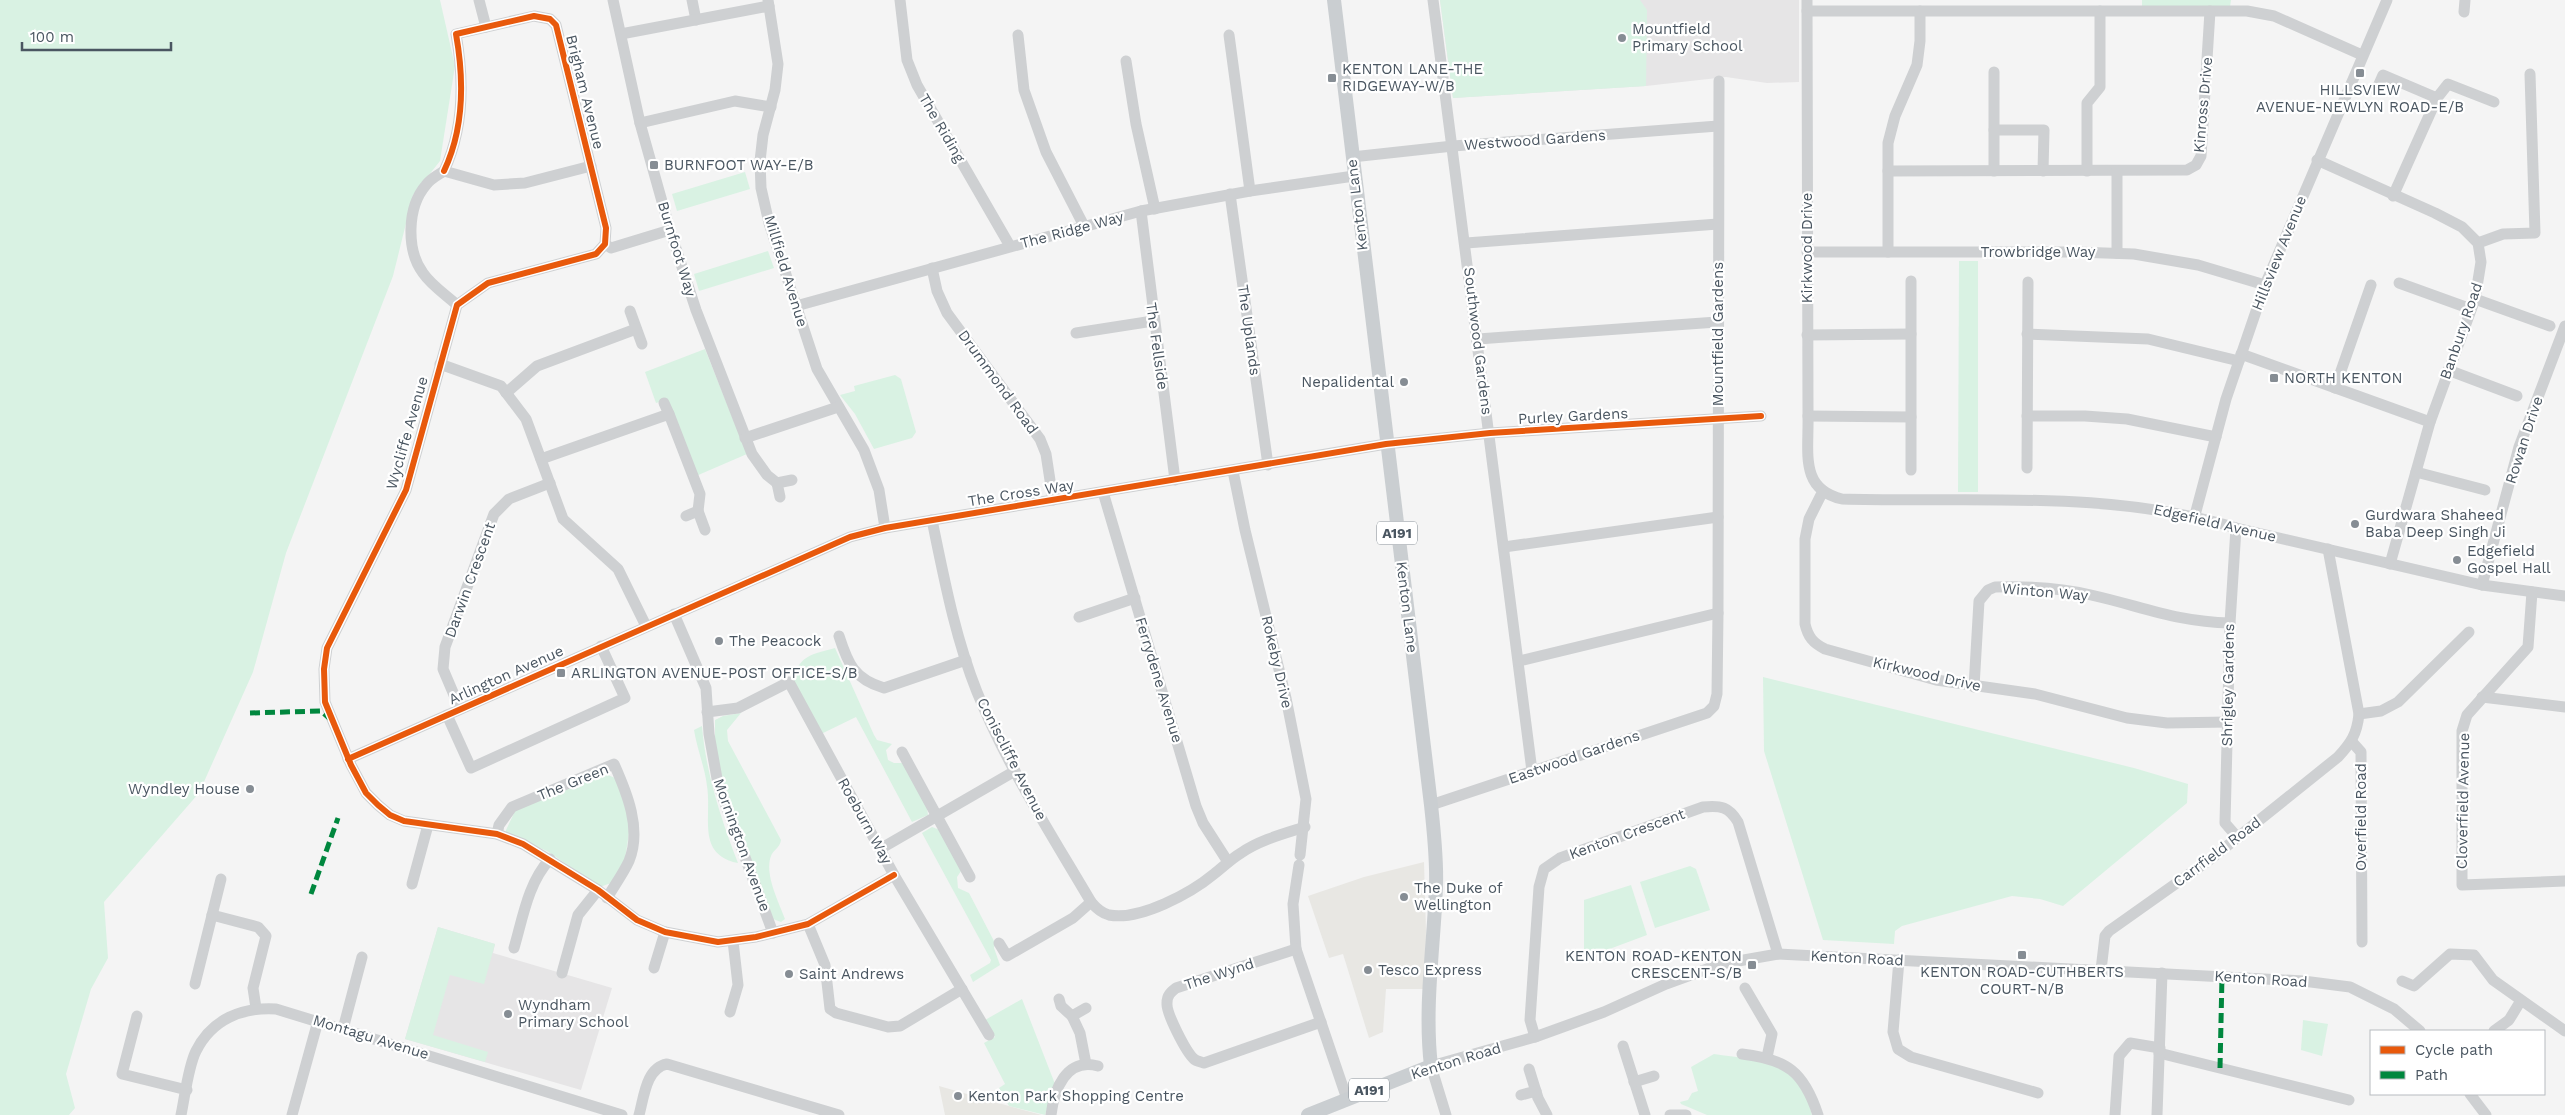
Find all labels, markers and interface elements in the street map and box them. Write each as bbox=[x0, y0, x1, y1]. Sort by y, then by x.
scale bar bbox=[22, 20, 171, 52]
place label: Mountfield Primary School bbox=[1632, 20, 1743, 55]
text: 100 m bbox=[30, 28, 74, 46]
marker: Mountfield Primary School bbox=[1616, 32, 1628, 44]
street label: Brigham Avenue bbox=[562, 33, 608, 151]
street label: Kinross Drive bbox=[2190, 56, 2216, 154]
place label: KENTON LANE-THE RIDGEWAY-W/B bbox=[1342, 60, 1483, 95]
marker: HILLSVIEW AVENUE-NEWLYN ROAD-E/B bbox=[2354, 67, 2366, 79]
marker: KENTON LANE-THE RIDGEWAY-W/B bbox=[1326, 72, 1338, 84]
place label: HILLSVIEW AVENUE-NEWLYN ROAD-E/B bbox=[2256, 81, 2464, 116]
street label: The Riding bbox=[915, 90, 969, 166]
street label: Westwood Gardens bbox=[1464, 126, 1607, 154]
place label: BURNFOOT WAY-E/B bbox=[664, 156, 814, 174]
street label: Kenton Lane bbox=[1342, 158, 1372, 252]
marker: BURNFOOT WAY-E/B bbox=[648, 159, 660, 171]
street label: Kirkwood Drive bbox=[1798, 193, 1816, 303]
street label: Hillsview Avenue bbox=[2248, 193, 2310, 313]
street label: Burnfoot Way bbox=[654, 199, 700, 299]
street label: The Ridge Way bbox=[1018, 208, 1126, 252]
street label: Millfield Avenue bbox=[760, 213, 812, 329]
street label: Trowbridge Way bbox=[1980, 243, 2096, 261]
street label: Mountfield Gardens bbox=[1709, 262, 1727, 406]
street label: Southwood Gardens bbox=[1460, 266, 1496, 416]
street label: Banbury Road bbox=[2436, 280, 2486, 382]
street label: The Uplands bbox=[1234, 283, 1264, 377]
street label: The Fellside bbox=[1142, 301, 1172, 391]
street label: Drummond Road bbox=[954, 326, 1042, 438]
place label: NORTH KENTON bbox=[2284, 369, 2402, 387]
marker: NORTH KENTON bbox=[2268, 372, 2280, 384]
place label: Nepalidental bbox=[1301, 373, 1394, 391]
street label: Wycliffe Avenue bbox=[382, 374, 432, 492]
marker: Nepalidental bbox=[1398, 376, 1410, 388]
street label: Rowan Drive bbox=[2501, 394, 2547, 486]
street label: Purley Gardens bbox=[1517, 404, 1629, 428]
street label: The Cross Way bbox=[967, 476, 1076, 510]
street label: Edgefield Avenue bbox=[2152, 500, 2278, 546]
place label: Gurdwara Shaheed Baba Deep Singh Ji bbox=[2365, 506, 2506, 541]
marker: Gurdwara Shaheed Baba Deep Singh Ji bbox=[2349, 518, 2361, 530]
street label: Darwin Crescent bbox=[441, 519, 499, 640]
road number: A191 bbox=[1377, 522, 1417, 544]
place label: Edgefield Gospel Hall bbox=[2467, 542, 2551, 577]
marker: Edgefield Gospel Hall bbox=[2451, 554, 2463, 566]
street label: Kenton Lane bbox=[1392, 560, 1422, 654]
street label: Winton Way bbox=[2001, 579, 2089, 605]
street label: Rokeby Drive bbox=[1258, 614, 1296, 710]
street label: Ferrydene Avenue bbox=[1131, 615, 1187, 745]
street label: Shrigley Gardens bbox=[2218, 623, 2238, 747]
place label: The Peacock bbox=[729, 632, 822, 650]
marker: The Peacock bbox=[713, 635, 725, 647]
street label: Arlington Avenue bbox=[446, 642, 566, 708]
street label: Kirkwood Drive bbox=[1871, 653, 1983, 695]
place label: ARLINGTON AVENUE-POST OFFICE-S/B bbox=[571, 664, 858, 682]
marker: ARLINGTON AVENUE-POST OFFICE-S/B bbox=[555, 667, 567, 679]
street label: Coniscliffe Avenue bbox=[973, 695, 1051, 823]
street label: Eastwood Gardens bbox=[1506, 726, 1642, 788]
street label: Cloverfield Avenue bbox=[2453, 733, 2473, 869]
street label: The Green bbox=[535, 760, 611, 804]
street label: Overfield Road bbox=[2352, 763, 2370, 871]
street label: Roeburn Way bbox=[834, 775, 896, 867]
street label: Mornington Avenue bbox=[710, 776, 774, 914]
place label: Wyndley House bbox=[128, 780, 240, 798]
marker: Wyndley House bbox=[244, 783, 256, 795]
street label: Kenton Crescent bbox=[1567, 804, 1688, 863]
street label: Carrfield Road bbox=[2170, 813, 2264, 891]
place label: The Duke of Wellington bbox=[1414, 879, 1503, 914]
marker: The Duke of Wellington bbox=[1398, 891, 1410, 903]
place label: KENTON ROAD-KENTON CRESCENT-S/B bbox=[1565, 947, 1742, 982]
street label: Kenton Road bbox=[1810, 947, 1904, 969]
marker: KENTON ROAD-CUTHBERTS COURT-N/B bbox=[2016, 949, 2028, 961]
street label: The Wynd bbox=[1182, 954, 1256, 994]
marker: KENTON ROAD-KENTON CRESCENT-S/B bbox=[1746, 959, 1758, 971]
place label: Tesco Express bbox=[1378, 961, 1482, 979]
place label: KENTON ROAD-CUTHBERTS COURT-N/B bbox=[1920, 963, 2124, 998]
marker: Tesco Express bbox=[1362, 964, 1374, 976]
place label: Saint Andrews bbox=[799, 965, 904, 983]
street label: Kenton Road bbox=[2214, 967, 2308, 991]
marker: Saint Andrews bbox=[783, 968, 795, 980]
place label: Wyndham Primary School bbox=[518, 996, 629, 1031]
marker: Wyndham Primary School bbox=[502, 1008, 514, 1020]
street label: Montagu Avenue bbox=[311, 1011, 431, 1063]
legend bbox=[2370, 1030, 2545, 1095]
street label: Kenton Road bbox=[1409, 1039, 1503, 1083]
text: Cycle path bbox=[2415, 1041, 2493, 1059]
text: Path bbox=[2415, 1066, 2448, 1084]
road number: A191 bbox=[1349, 1078, 1389, 1102]
place label: Kenton Park Shopping Centre bbox=[968, 1087, 1184, 1105]
marker: Kenton Park Shopping Centre bbox=[952, 1090, 964, 1102]

